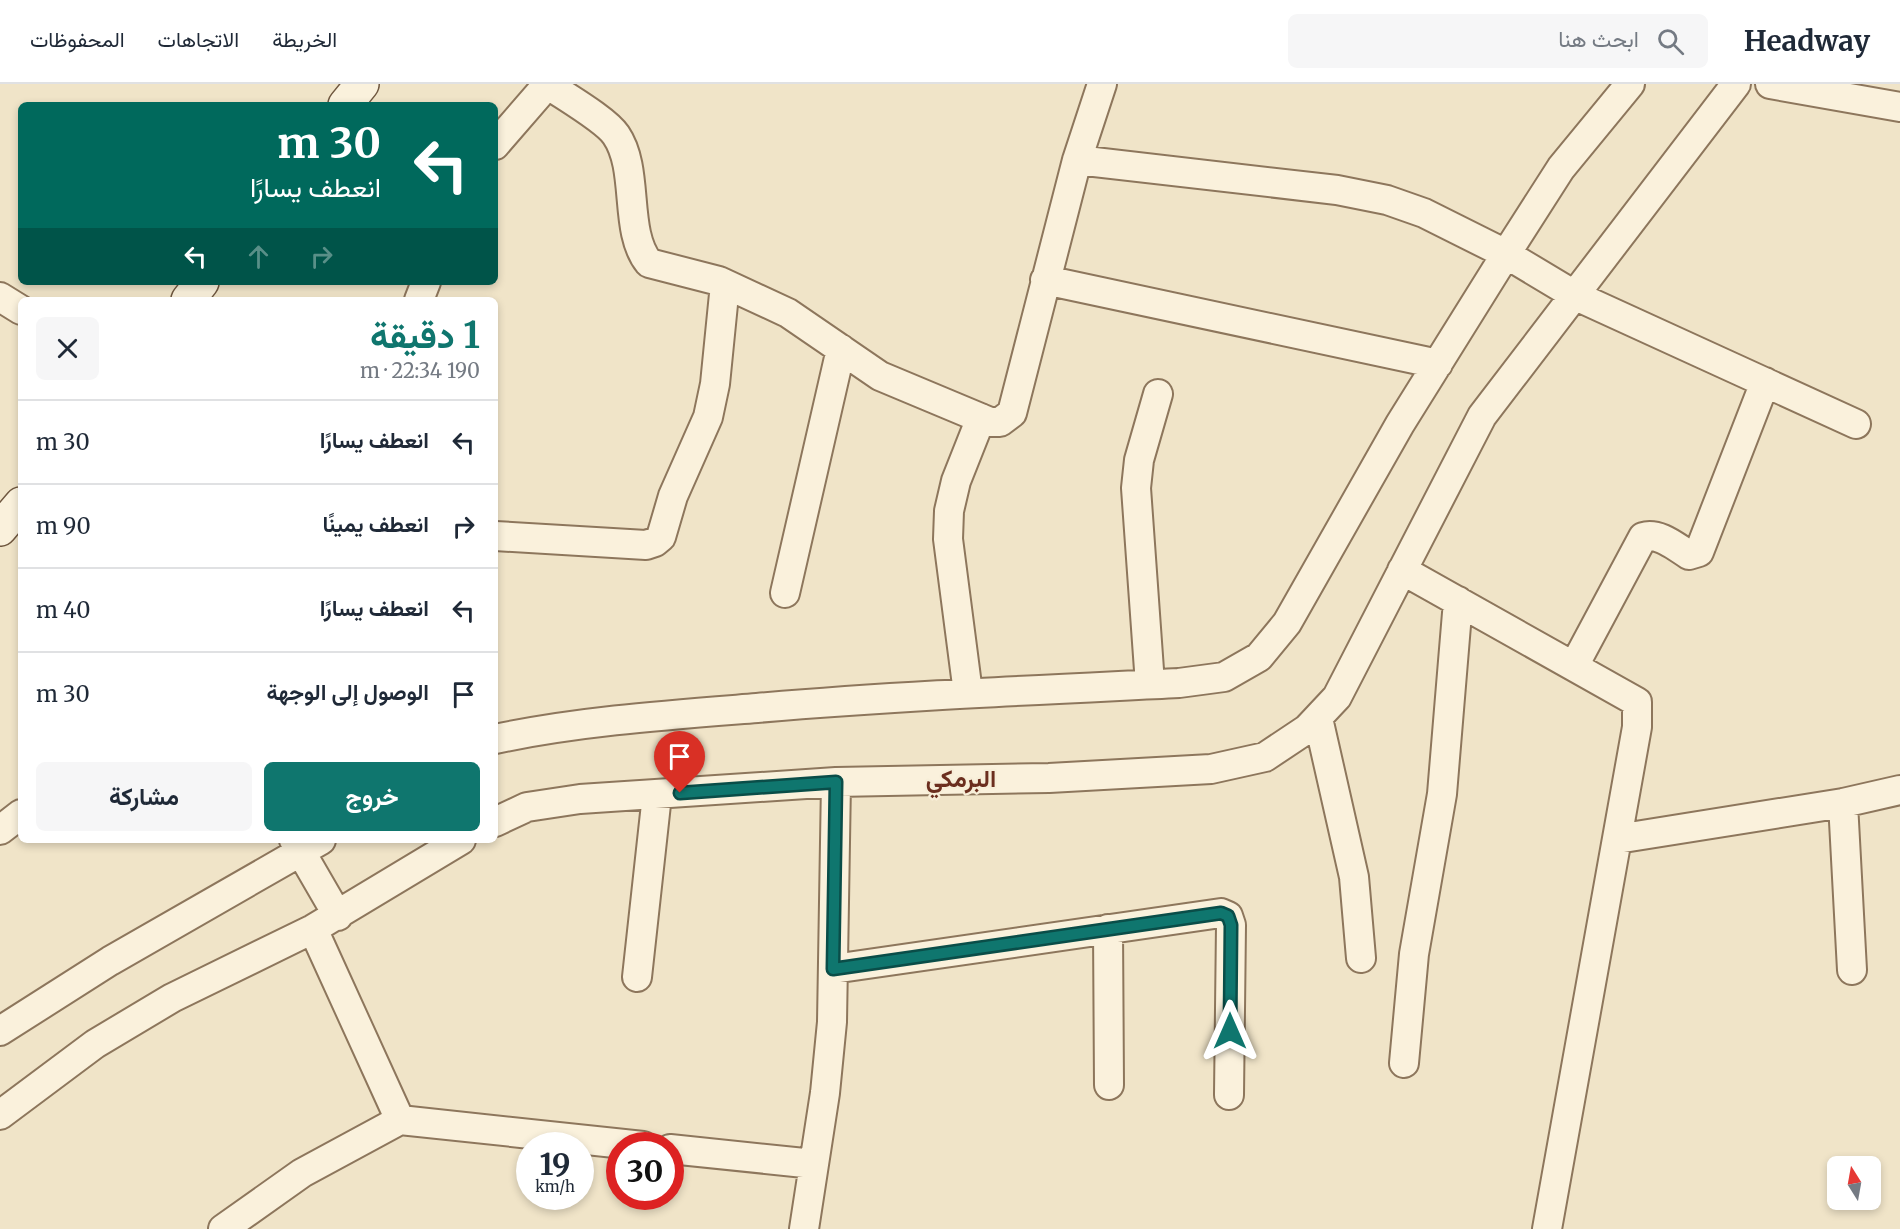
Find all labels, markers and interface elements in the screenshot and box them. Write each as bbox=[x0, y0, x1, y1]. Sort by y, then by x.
search box bbox=[1288, 14, 1708, 68]
text: Headway bbox=[1744, 23, 1870, 59]
text: ابحث هنا bbox=[1558, 25, 1639, 53]
icon: search bbox=[1654, 25, 1687, 58]
text: المحفوظات bbox=[30, 26, 125, 53]
text: الاتجاهات bbox=[158, 26, 239, 53]
text: الخريطة bbox=[272, 26, 337, 53]
text: 30 m bbox=[277, 117, 381, 169]
icon: left bbox=[402, 126, 480, 204]
text: انعطف يسارًا bbox=[250, 170, 381, 204]
icon: left bbox=[179, 240, 212, 273]
icon: ahead bbox=[242, 240, 275, 273]
icon: right bbox=[305, 240, 338, 273]
text: 1 دقيقة bbox=[370, 313, 480, 358]
button: close bbox=[36, 317, 99, 380]
text: 190 m · 22:34 bbox=[360, 358, 480, 383]
text: انعطف يسارًا bbox=[320, 426, 429, 454]
icon: left bbox=[447, 426, 480, 459]
text: 30 m bbox=[36, 428, 90, 456]
text: انعطف يمينًا bbox=[322, 510, 429, 538]
icon: right bbox=[447, 510, 480, 543]
text: 90 m bbox=[36, 512, 91, 540]
text: انعطف يسارًا bbox=[320, 594, 429, 622]
icon: left bbox=[447, 594, 480, 627]
text: 40 m bbox=[36, 596, 91, 624]
text: الوصول إلى الوجهة bbox=[266, 678, 429, 706]
icon: arrive bbox=[447, 678, 480, 711]
text: 30 m bbox=[36, 680, 90, 708]
pin bbox=[654, 731, 705, 793]
icon: arrive bbox=[663, 740, 696, 773]
button: مشاركة bbox=[36, 762, 252, 831]
button: خروج bbox=[264, 762, 480, 831]
district label: البرمكي bbox=[926, 763, 996, 799]
position arrow bbox=[1198, 999, 1262, 1063]
speed limit sign: 30 bbox=[606, 1132, 684, 1210]
text: 19 bbox=[539, 1145, 571, 1183]
north arrow bbox=[1827, 1156, 1881, 1210]
map controls bbox=[1827, 1156, 1881, 1210]
text: km/h bbox=[535, 1177, 575, 1196]

